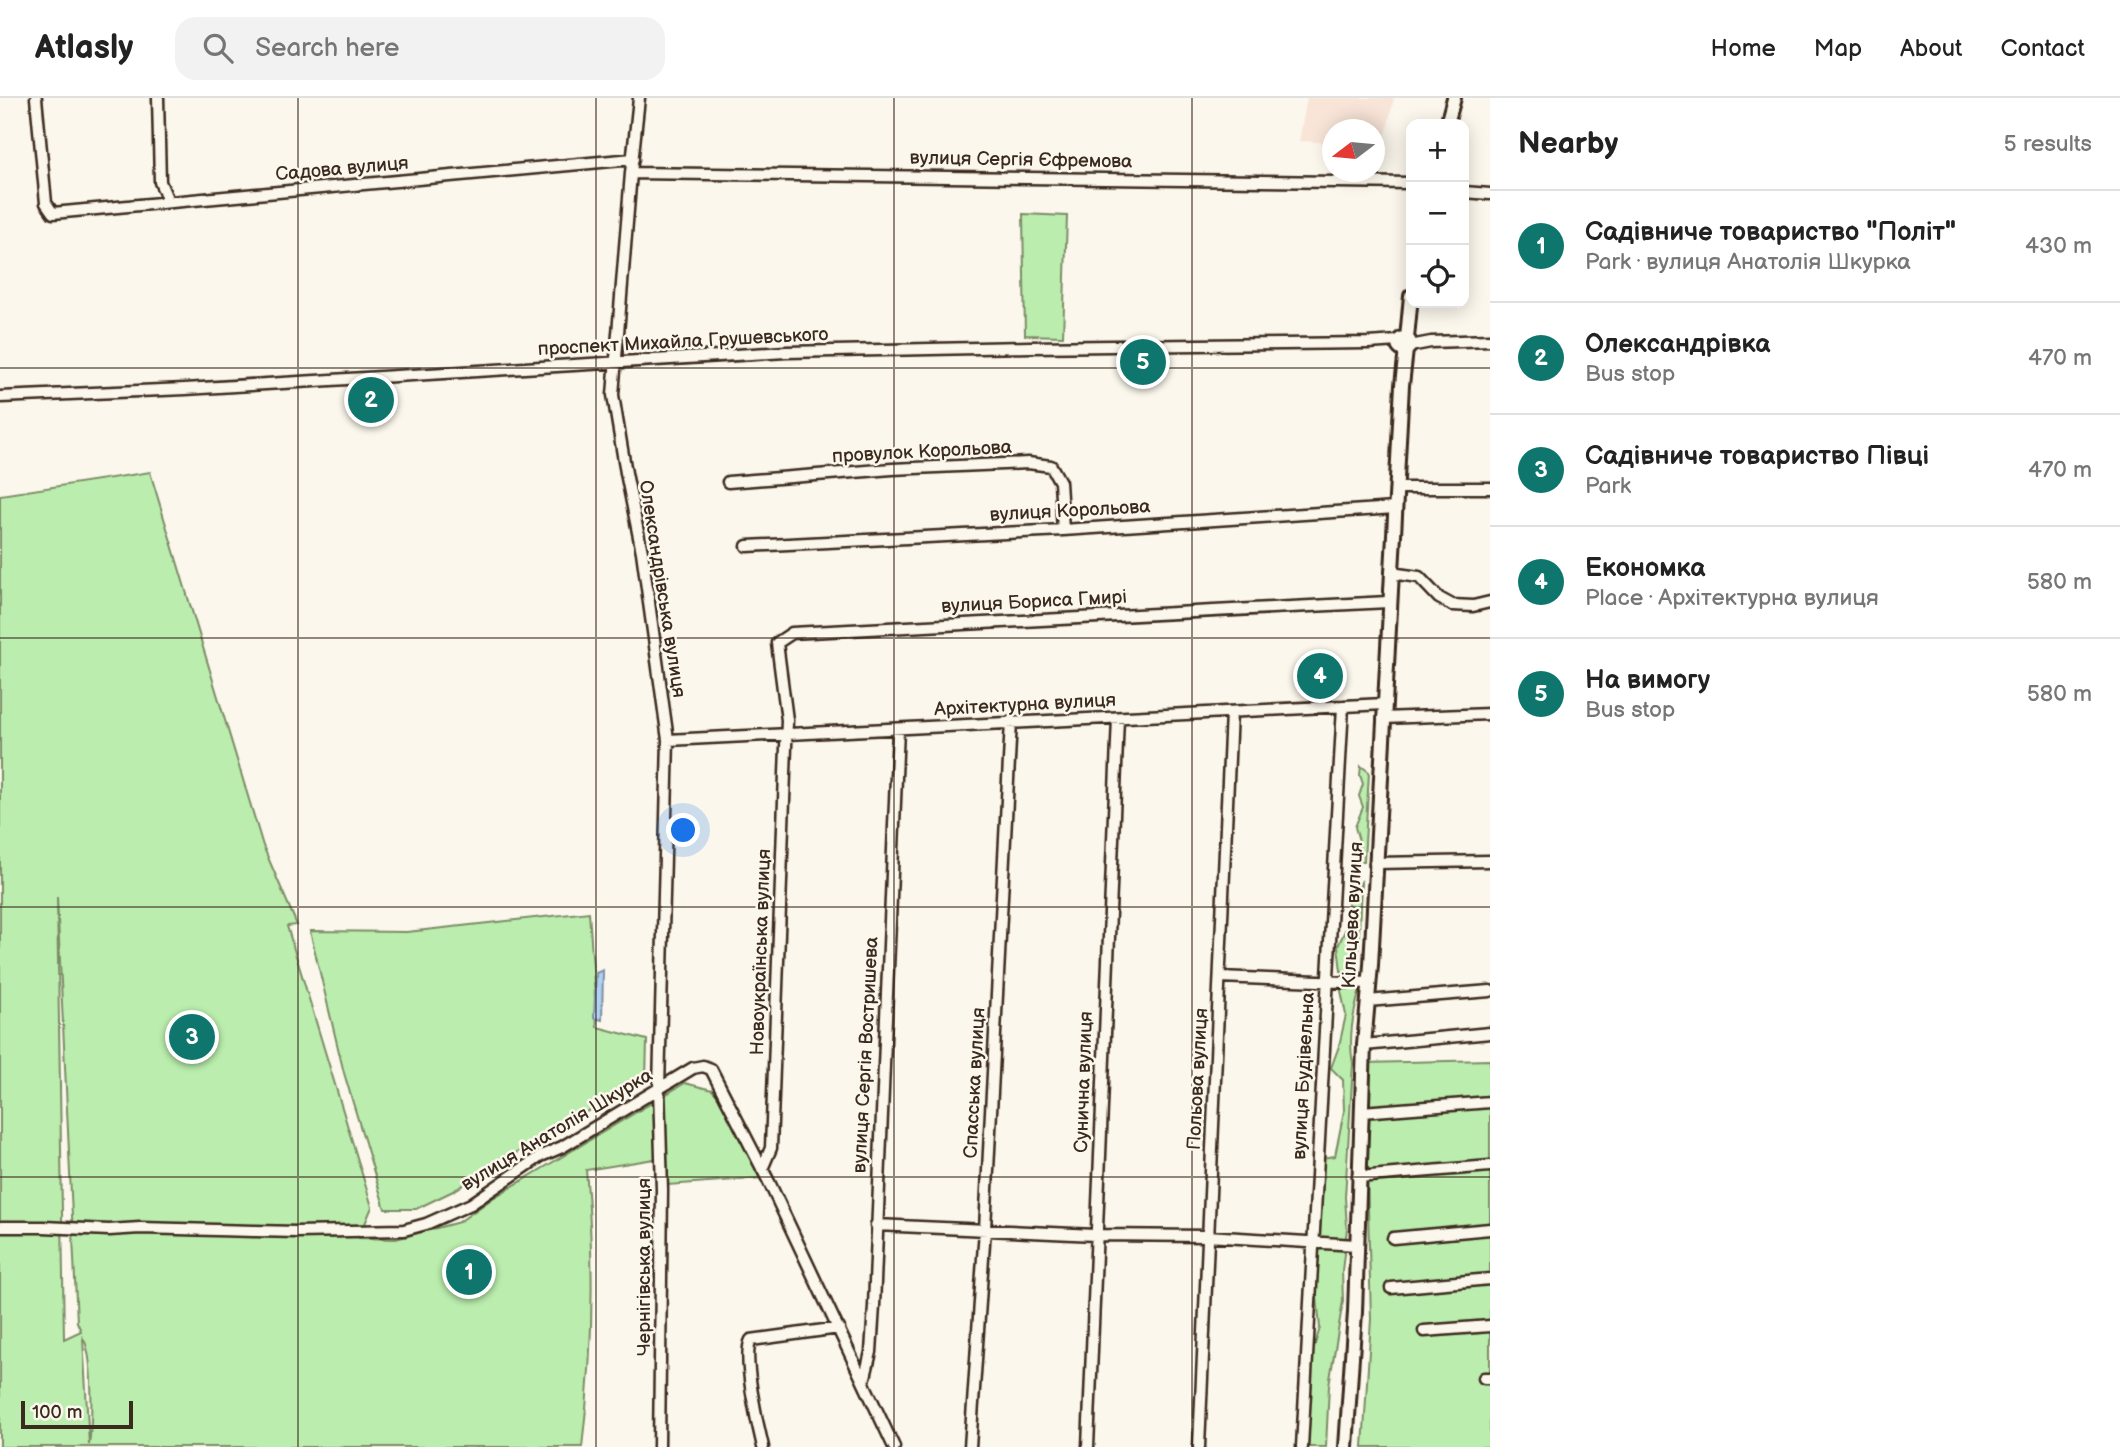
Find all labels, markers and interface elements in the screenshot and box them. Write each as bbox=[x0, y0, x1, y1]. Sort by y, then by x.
search box bbox=[175, 17, 665, 80]
text: Atlasly bbox=[35, 28, 133, 68]
icon: search bbox=[199, 29, 237, 67]
text: Search here bbox=[255, 33, 399, 64]
text: Home bbox=[1711, 34, 1776, 63]
text: Map bbox=[1814, 34, 1862, 63]
text: About bbox=[1900, 34, 1962, 63]
text: Contact bbox=[2000, 34, 2085, 63]
north arrow bbox=[1322, 119, 1385, 182]
map controls bbox=[1406, 119, 1469, 308]
button: + bbox=[1406, 119, 1469, 182]
text: Nearby bbox=[1518, 126, 1618, 162]
text: 5 results bbox=[2004, 130, 2092, 158]
street label: вулиця Сергія Єфремова bbox=[909, 147, 1133, 173]
street label: Садова вулиця bbox=[274, 152, 410, 186]
button: − bbox=[1406, 182, 1469, 245]
text: Садівниче товариство "Політ" bbox=[1585, 217, 1956, 248]
text: 1 bbox=[1536, 232, 1546, 260]
text: 430 m bbox=[2025, 232, 2092, 260]
button: locate bbox=[1406, 245, 1469, 308]
text: Park · вулиця Анатолія Шкурка bbox=[1585, 248, 1911, 276]
street label: проспект Михайла Грушевського bbox=[537, 323, 829, 361]
text: Олександрівка bbox=[1585, 329, 1770, 360]
pin: 5 bbox=[1120, 336, 1166, 388]
text: 2 bbox=[1534, 344, 1548, 372]
text: 470 m bbox=[2028, 344, 2092, 372]
text: Bus stop bbox=[1585, 360, 1675, 388]
pin: 2 bbox=[348, 374, 394, 426]
street label: провулок Корольова bbox=[831, 436, 1013, 468]
text: Садівниче товариство Півці bbox=[1585, 441, 1929, 472]
text: 3 bbox=[1534, 456, 1548, 484]
text: 470 m bbox=[2028, 456, 2092, 484]
text: Park bbox=[1585, 472, 1631, 500]
street label: Олександрівська вулиця bbox=[633, 479, 691, 699]
street label: вулиця Корольова bbox=[989, 495, 1151, 527]
text: Економка bbox=[1585, 553, 1705, 584]
text: 4 bbox=[1534, 568, 1548, 596]
text: 580 m bbox=[2027, 568, 2092, 596]
text: Place · Архітектурна вулиця bbox=[1585, 584, 1879, 612]
street label: вулиця Бориса Гмирі bbox=[940, 586, 1128, 618]
pin: 4 bbox=[1297, 650, 1343, 702]
text: На вимогу bbox=[1585, 665, 1710, 696]
text: 5 bbox=[1534, 680, 1548, 708]
text: 580 m bbox=[2027, 680, 2092, 708]
street label: Архітектурна вулиця bbox=[933, 689, 1117, 721]
text: Bus stop bbox=[1585, 696, 1675, 724]
your location bbox=[666, 813, 700, 847]
street label: Кільцева вулиця bbox=[1338, 841, 1368, 989]
street label: Новоукраїнська вулиця bbox=[746, 848, 776, 1056]
street label: вулиця Сергія Востришева bbox=[848, 936, 884, 1174]
street label: вулиця Будівельна bbox=[1288, 992, 1320, 1160]
street label: Спасська вулиця bbox=[960, 1007, 990, 1159]
street label: Польова вулиця bbox=[1183, 1007, 1213, 1151]
pin: 3 bbox=[169, 1011, 215, 1063]
street label: Сунична вулиця bbox=[1070, 1011, 1098, 1153]
street label: вулиця Анатолія Шкурка bbox=[457, 1064, 657, 1196]
street label: Чернігівська вулиця bbox=[633, 1178, 656, 1356]
pin: 1 bbox=[446, 1246, 492, 1298]
scale bar bbox=[21, 1398, 133, 1430]
text: 100 m bbox=[32, 1401, 83, 1424]

